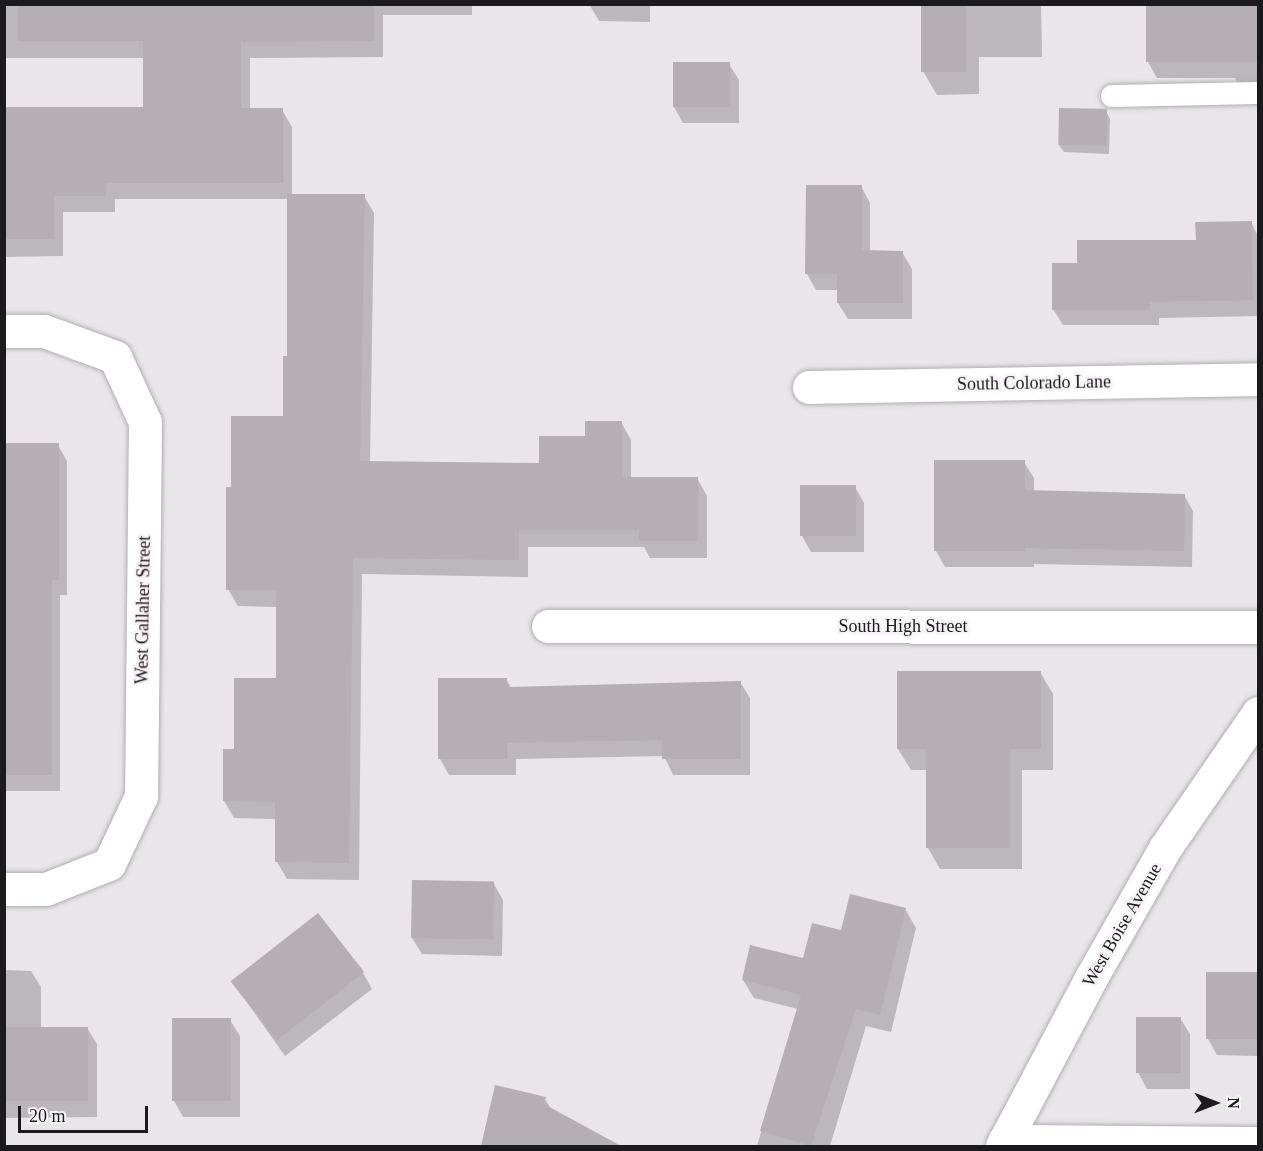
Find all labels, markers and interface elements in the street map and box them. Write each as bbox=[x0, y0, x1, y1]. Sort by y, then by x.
street label: South Colorado Lane bbox=[957, 371, 1111, 395]
street label: West Gallaher Street bbox=[131, 536, 155, 684]
street label: South High Street bbox=[839, 615, 967, 637]
street label: West Boise Avenue bbox=[1078, 859, 1166, 991]
north arrow bbox=[1185, 1073, 1245, 1133]
scale bar bbox=[21, 1094, 152, 1132]
text: N bbox=[1225, 1097, 1242, 1109]
text: 20 m bbox=[29, 1106, 66, 1126]

